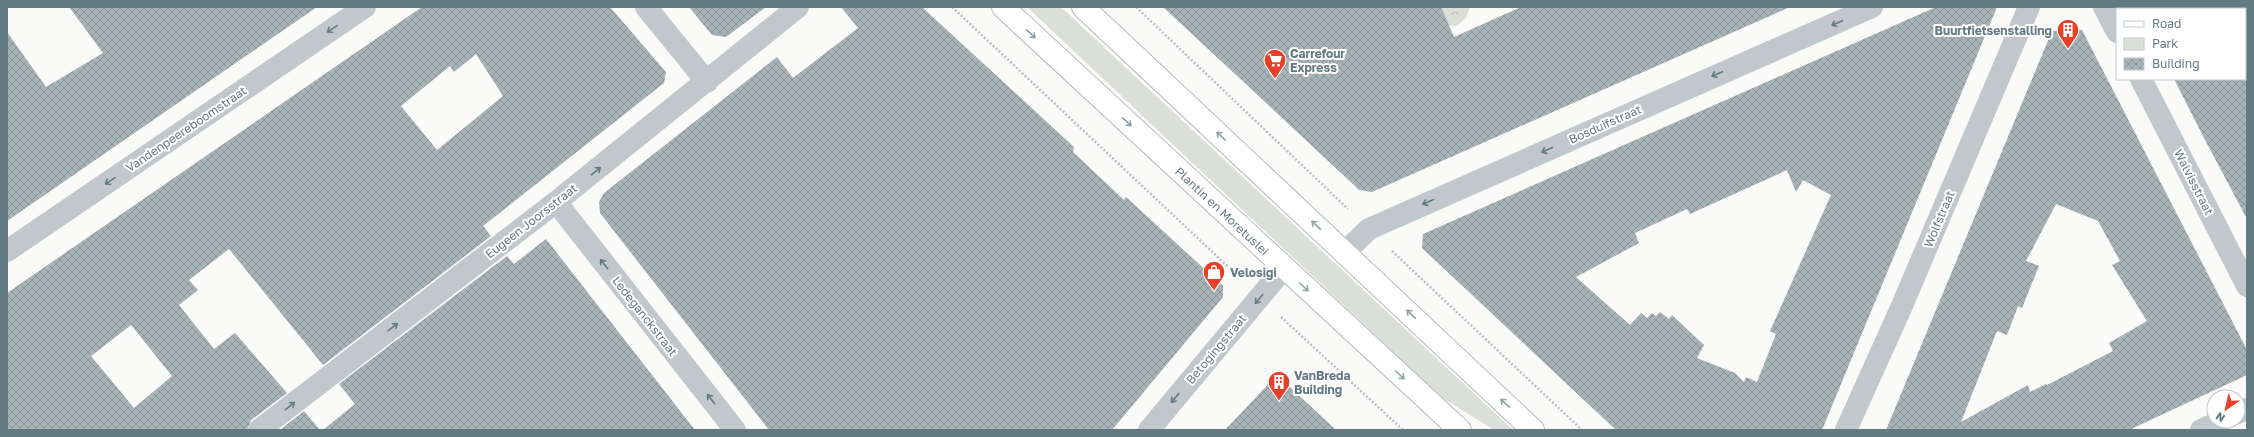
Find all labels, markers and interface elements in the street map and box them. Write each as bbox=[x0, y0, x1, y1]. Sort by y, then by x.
legend bbox=[2116, 8, 2246, 80]
text: Road bbox=[2152, 16, 2181, 31]
building icon: Buurtfietsenstalling bbox=[2055, 17, 2081, 50]
one-way arrow bbox=[1831, 19, 1843, 27]
place label: Buurtfietsenstalling bbox=[1935, 23, 2052, 38]
one-way arrow bbox=[327, 25, 338, 33]
one-way arrow bbox=[1026, 29, 1037, 38]
text: Park bbox=[2152, 36, 2178, 51]
place label: Carrefour Express bbox=[1290, 46, 1345, 75]
supermarket icon: Carrefour Express bbox=[1262, 47, 1288, 80]
text: Building bbox=[2152, 56, 2200, 71]
one-way arrow bbox=[1712, 71, 1724, 78]
street label: Vandenpeereboomstraat bbox=[123, 83, 249, 175]
street label: Bosduifstraat bbox=[1566, 101, 1644, 147]
one-way arrow bbox=[1121, 117, 1131, 126]
one-way arrow bbox=[1216, 131, 1226, 141]
one-way arrow bbox=[1542, 146, 1554, 154]
street label: Walvisstraat bbox=[2171, 147, 2217, 218]
street label: Plantin en Moretuslei bbox=[1172, 164, 1272, 258]
one-way arrow bbox=[590, 166, 601, 175]
one-way arrow bbox=[104, 177, 115, 185]
street label: Eugeen Joorsstraat bbox=[482, 180, 580, 261]
street label: Wolfstraat bbox=[1920, 188, 1958, 250]
one-way arrow bbox=[1423, 199, 1435, 207]
one-way arrow bbox=[1311, 220, 1321, 230]
one-way arrow bbox=[600, 259, 609, 270]
shop icon: Velosigi bbox=[1201, 259, 1227, 292]
place label: Velosigi bbox=[1230, 265, 1277, 280]
street label: Ledeganckstraat bbox=[609, 273, 681, 359]
one-way arrow bbox=[1299, 282, 1309, 292]
one-way arrow bbox=[1254, 293, 1263, 304]
one-way arrow bbox=[1406, 309, 1416, 319]
street label: Betogingstraat bbox=[1183, 311, 1250, 387]
one-way arrow bbox=[388, 323, 399, 331]
place label: VanBreda Building bbox=[1294, 368, 1350, 397]
building icon: VanBreda Building bbox=[1266, 369, 1292, 402]
one-way arrow bbox=[1395, 370, 1405, 379]
north arrow bbox=[2206, 389, 2246, 429]
one-way arrow bbox=[1171, 393, 1180, 404]
one-way arrow bbox=[706, 394, 715, 405]
one-way arrow bbox=[1500, 398, 1510, 408]
one-way arrow bbox=[284, 402, 295, 411]
text: N bbox=[2213, 410, 2227, 425]

